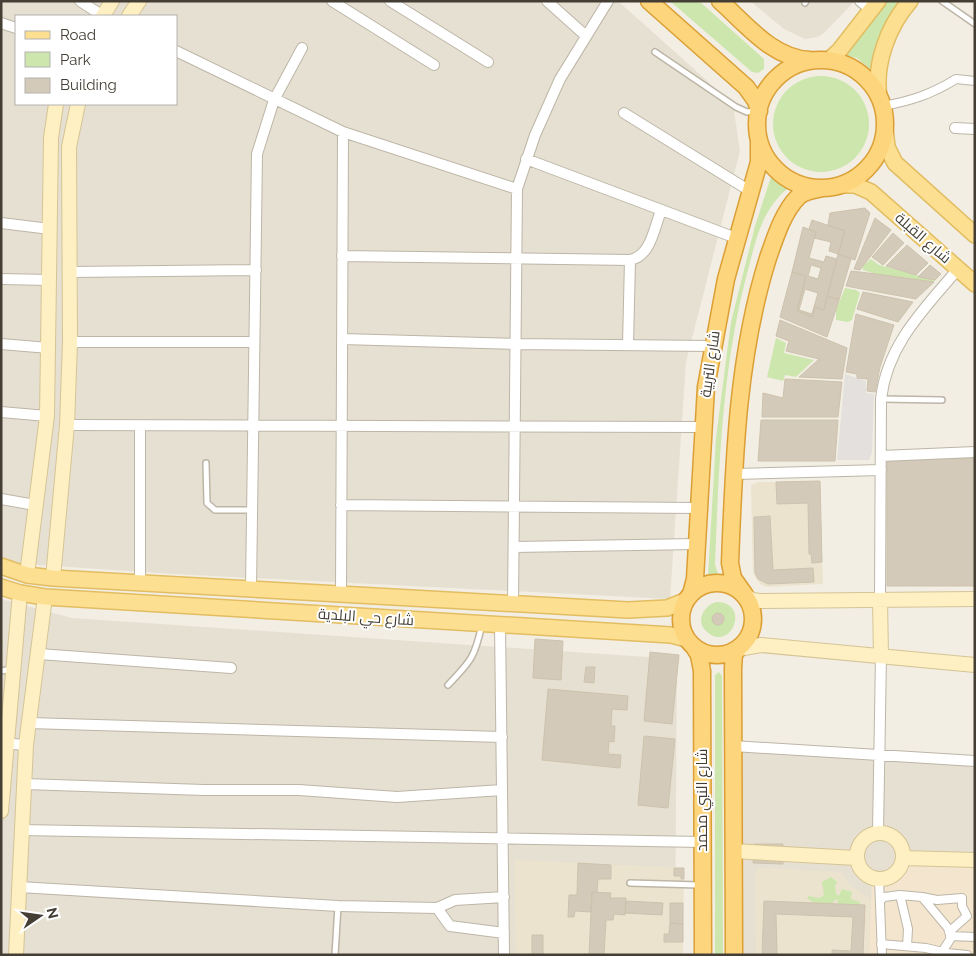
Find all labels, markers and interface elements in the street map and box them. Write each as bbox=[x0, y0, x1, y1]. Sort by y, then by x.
legend bbox=[15, 15, 178, 105]
text: Road bbox=[60, 26, 96, 44]
text: Park bbox=[60, 51, 91, 69]
text: Building bbox=[60, 76, 117, 94]
street label: شارع القبلة bbox=[890, 209, 955, 269]
street label: شارع التربية bbox=[696, 330, 726, 399]
street label: شارع حي البلدية bbox=[317, 605, 415, 632]
street label: شارع النبي محمد bbox=[693, 749, 714, 851]
north arrow bbox=[15, 891, 65, 941]
text: N bbox=[44, 906, 62, 920]

